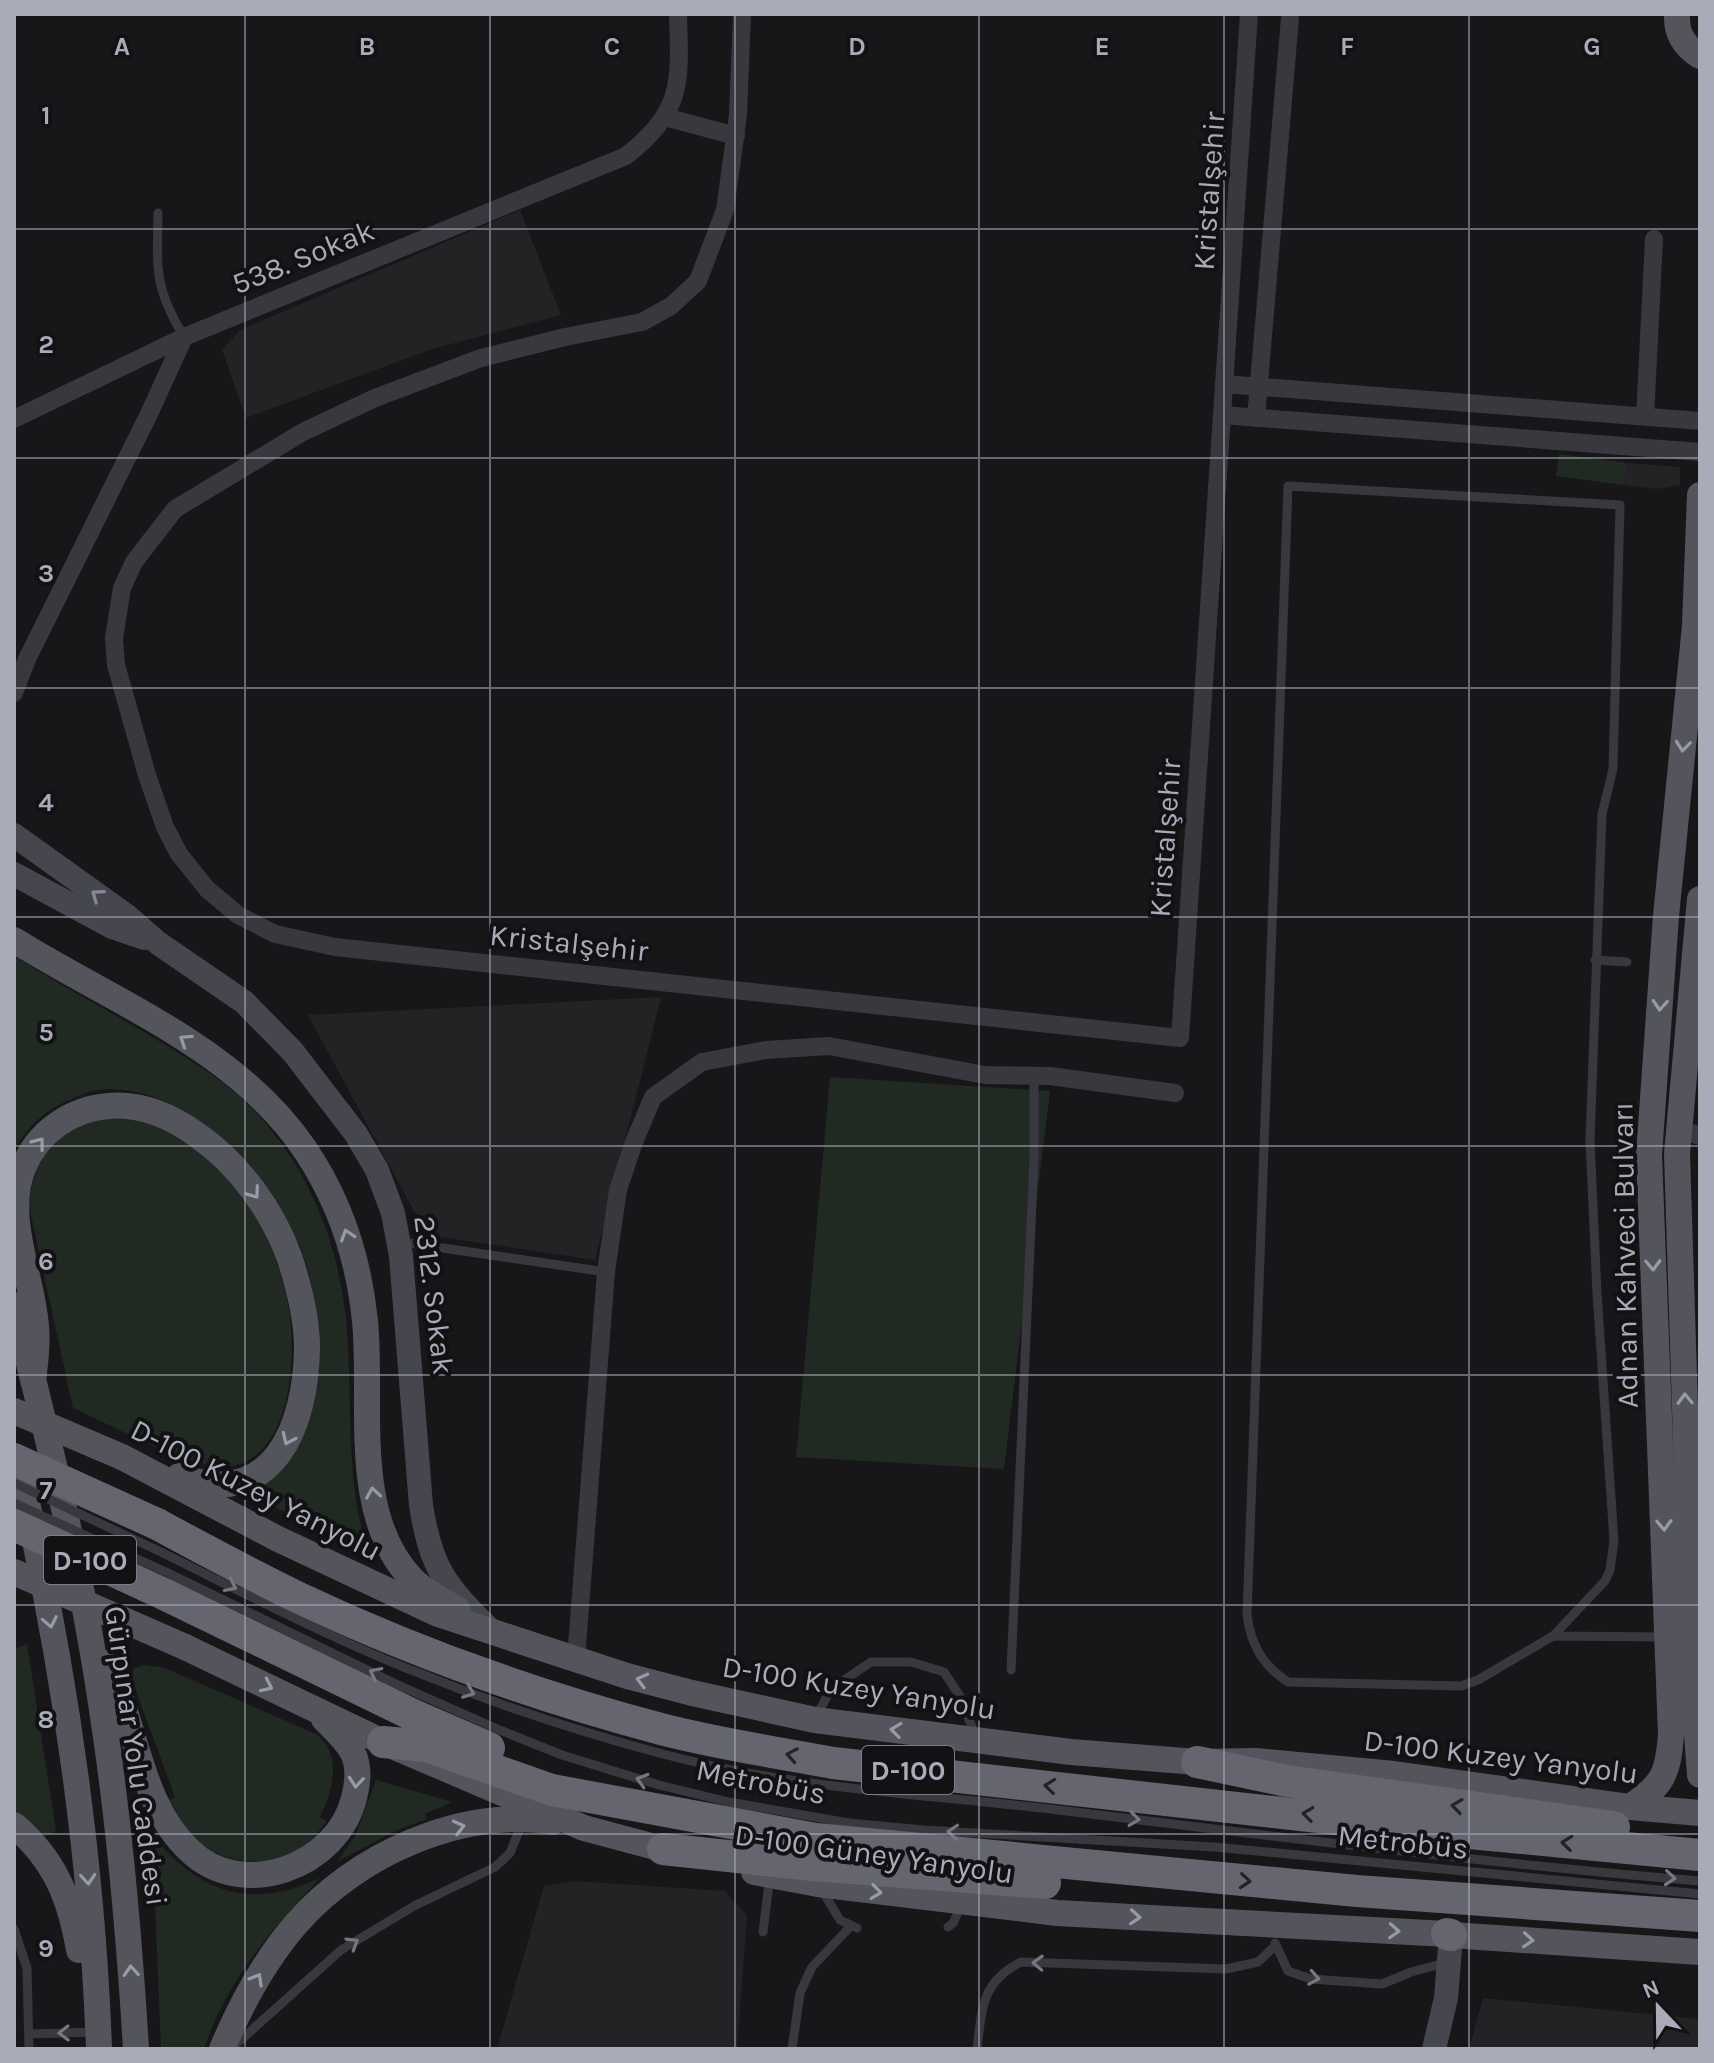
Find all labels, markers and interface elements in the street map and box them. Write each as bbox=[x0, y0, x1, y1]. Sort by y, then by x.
text: A bbox=[114, 31, 130, 62]
text: B bbox=[359, 31, 375, 62]
text: C bbox=[604, 31, 620, 62]
text: D bbox=[848, 31, 866, 62]
text: E bbox=[1094, 31, 1110, 62]
text: F bbox=[1340, 31, 1354, 62]
text: G bbox=[1583, 31, 1601, 62]
text: 1 bbox=[41, 100, 51, 131]
street label: Kristalşehir bbox=[1185, 110, 1233, 272]
street label: 538. Sokak bbox=[227, 212, 379, 302]
text: 2 bbox=[38, 329, 54, 360]
text: 3 bbox=[38, 558, 54, 589]
one-way arrow bbox=[1675, 740, 1692, 753]
street label: Kristalşehir bbox=[1141, 757, 1189, 919]
text: 4 bbox=[38, 787, 54, 818]
one-way arrow bbox=[91, 890, 105, 905]
street label: Kristalşehir bbox=[488, 917, 650, 969]
one-way arrow bbox=[1652, 999, 1669, 1012]
text: 5 bbox=[38, 1017, 54, 1048]
one-way arrow bbox=[179, 1034, 194, 1049]
street label: Adnan Kahveci Bulvarı bbox=[1604, 1102, 1646, 1408]
one-way arrow bbox=[30, 1137, 44, 1152]
one-way arrow bbox=[245, 1184, 259, 1199]
street label: 2312. Sokak bbox=[406, 1214, 462, 1376]
one-way arrow bbox=[340, 1229, 356, 1243]
text: 6 bbox=[38, 1246, 54, 1277]
one-way arrow bbox=[1644, 1259, 1661, 1272]
one-way arrow bbox=[1676, 1392, 1693, 1405]
street label: D-100 Kuzey Yanyolu bbox=[125, 1411, 387, 1569]
one-way arrow bbox=[282, 1431, 298, 1445]
text: 7 bbox=[40, 1475, 53, 1506]
one-way arrow bbox=[365, 1486, 382, 1499]
one-way arrow bbox=[1656, 1519, 1673, 1532]
road number: D-100 bbox=[44, 1536, 136, 1584]
one-way arrow bbox=[223, 1577, 238, 1592]
street label: Gürpınar Yolu Caddesi bbox=[97, 1604, 175, 1908]
one-way arrow bbox=[41, 1615, 58, 1629]
street label: D-100 Kuzey Yanyolu bbox=[720, 1649, 998, 1727]
one-way arrow bbox=[368, 1667, 383, 1683]
one-way arrow bbox=[635, 1672, 649, 1689]
one-way arrow bbox=[258, 1676, 273, 1692]
one-way arrow bbox=[461, 1682, 475, 1699]
text: 8 bbox=[38, 1704, 54, 1735]
one-way arrow bbox=[890, 1722, 903, 1739]
street label: D-100 Kuzey Yanyolu bbox=[1362, 1722, 1640, 1792]
road number: D-100 bbox=[862, 1746, 954, 1794]
one-way arrow bbox=[785, 1748, 798, 1765]
street label: Metrobüs bbox=[693, 1752, 829, 1812]
one-way arrow bbox=[635, 1773, 649, 1789]
one-way arrow bbox=[347, 1776, 364, 1789]
one-way arrow bbox=[1043, 1777, 1056, 1794]
one-way arrow bbox=[1450, 1798, 1464, 1815]
one-way arrow bbox=[1301, 1806, 1314, 1823]
one-way arrow bbox=[1128, 1811, 1141, 1828]
street label: D-100 Güney Yanyolu bbox=[732, 1817, 1016, 1891]
street label: Metrobüs bbox=[1336, 1817, 1470, 1867]
one-way arrow bbox=[451, 1820, 465, 1837]
one-way arrow bbox=[946, 1824, 959, 1841]
one-way arrow bbox=[1560, 1835, 1573, 1852]
one-way arrow bbox=[1664, 1870, 1677, 1887]
one-way arrow bbox=[79, 1873, 96, 1886]
one-way arrow bbox=[1239, 1873, 1252, 1890]
one-way arrow bbox=[870, 1883, 883, 1900]
one-way arrow bbox=[1129, 1908, 1142, 1925]
one-way arrow bbox=[1388, 1922, 1401, 1939]
one-way arrow bbox=[1522, 1931, 1535, 1948]
text: 9 bbox=[38, 1933, 54, 1964]
one-way arrow bbox=[344, 1937, 359, 1953]
one-way arrow bbox=[1031, 1954, 1044, 1971]
one-way arrow bbox=[123, 1964, 140, 1977]
north arrow bbox=[1618, 1967, 1698, 2047]
one-way arrow bbox=[1308, 1968, 1321, 1985]
one-way arrow bbox=[247, 1973, 263, 1988]
text: N bbox=[1639, 1974, 1663, 2004]
one-way arrow bbox=[57, 2024, 70, 2042]

